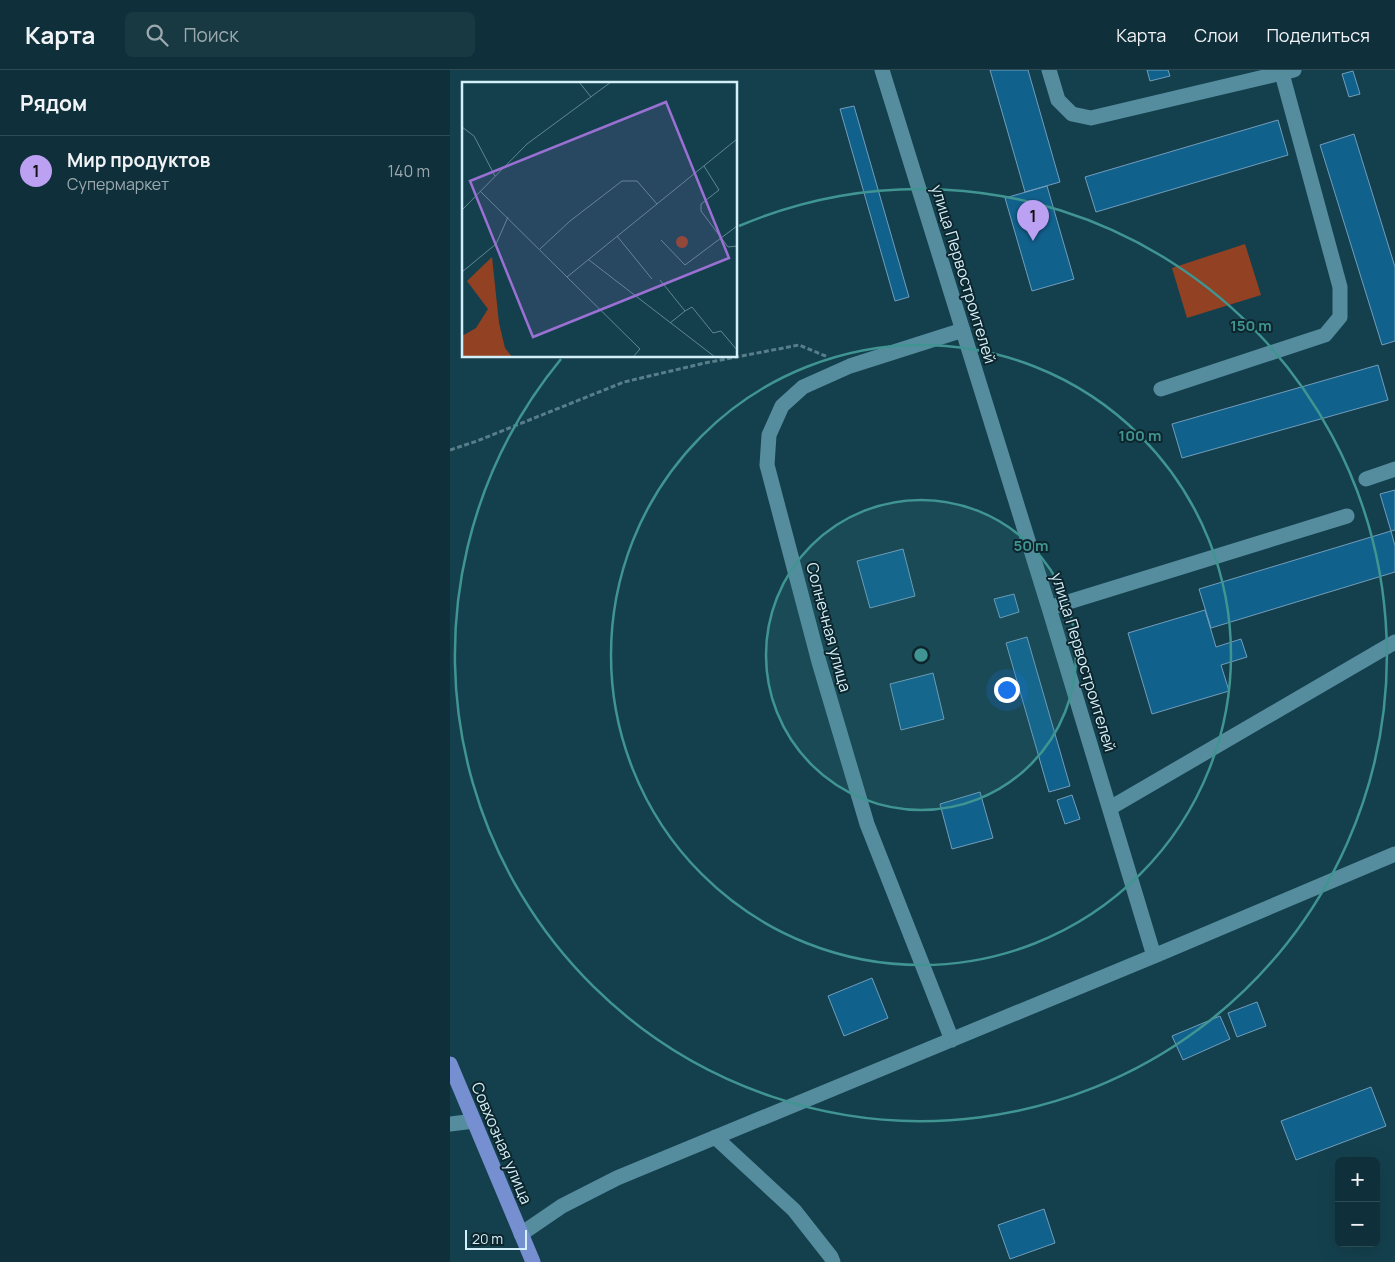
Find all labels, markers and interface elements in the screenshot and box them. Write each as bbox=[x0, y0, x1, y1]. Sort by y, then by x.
search box bbox=[125, 12, 475, 57]
text: Карта bbox=[25, 18, 95, 51]
icon: search bbox=[143, 21, 171, 49]
text: Поиск bbox=[183, 22, 239, 48]
text: Карта bbox=[1116, 23, 1166, 47]
text: Слои bbox=[1194, 23, 1238, 47]
text: Поделиться bbox=[1266, 23, 1370, 47]
inset map bbox=[462, 82, 738, 358]
text: Рядом bbox=[20, 89, 87, 117]
text: Мир продуктов bbox=[67, 147, 210, 173]
text: 1 bbox=[32, 160, 40, 182]
text: 140 m bbox=[388, 160, 430, 182]
text: Супермаркет bbox=[67, 173, 169, 195]
street label: улица Первостроителей bbox=[926, 182, 1002, 366]
pin: 1 bbox=[1017, 200, 1049, 241]
text: 150 m bbox=[1230, 315, 1272, 336]
text: 100 m bbox=[1119, 425, 1161, 446]
text: 50 m bbox=[1013, 535, 1049, 556]
street label: Солнечная улица bbox=[801, 560, 857, 694]
street label: улица Первостроителей bbox=[1046, 570, 1122, 754]
centre of rings bbox=[912, 646, 930, 664]
your location bbox=[994, 677, 1020, 703]
street label: Совхозная улица bbox=[466, 1079, 538, 1207]
map controls bbox=[1335, 1157, 1380, 1247]
button: + bbox=[1335, 1157, 1380, 1202]
button: − bbox=[1335, 1202, 1380, 1247]
scale bar bbox=[465, 1227, 528, 1250]
text: 20 m bbox=[472, 1229, 503, 1248]

